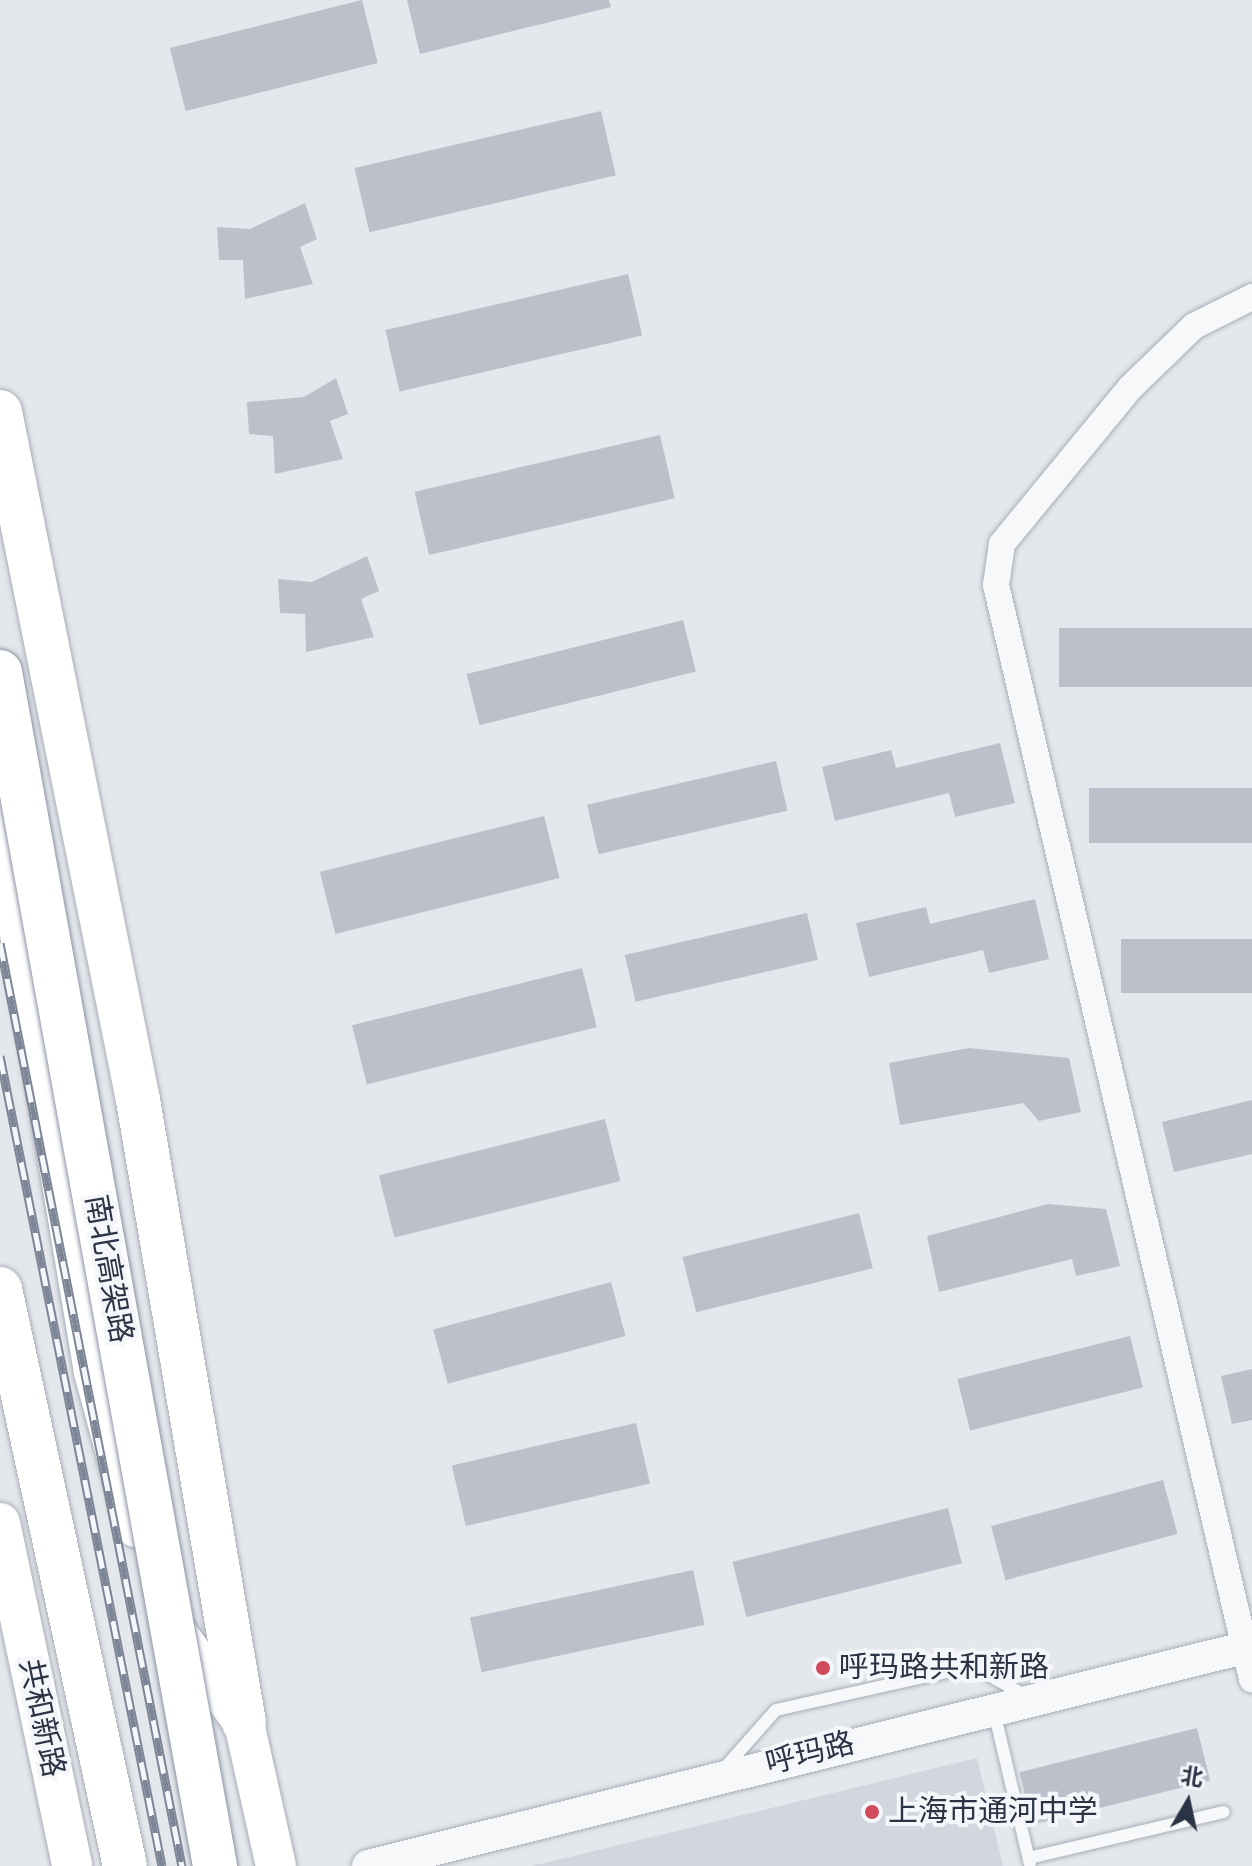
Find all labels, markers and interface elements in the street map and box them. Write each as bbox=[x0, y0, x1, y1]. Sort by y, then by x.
street label: 南北高架路 bbox=[77, 1192, 139, 1346]
place label: 呼玛路共和新路 bbox=[839, 1650, 1049, 1686]
street label: 共和新路 bbox=[11, 1656, 71, 1780]
marker: 呼玛路共和新路 bbox=[814, 1659, 832, 1677]
street label: 呼玛路 bbox=[762, 1726, 858, 1782]
north arrow bbox=[1148, 1762, 1228, 1842]
text: 北 bbox=[1179, 1763, 1205, 1793]
place label: 上海市通河中学 bbox=[888, 1794, 1098, 1830]
marker: 上海市通河中学 bbox=[863, 1803, 881, 1821]

